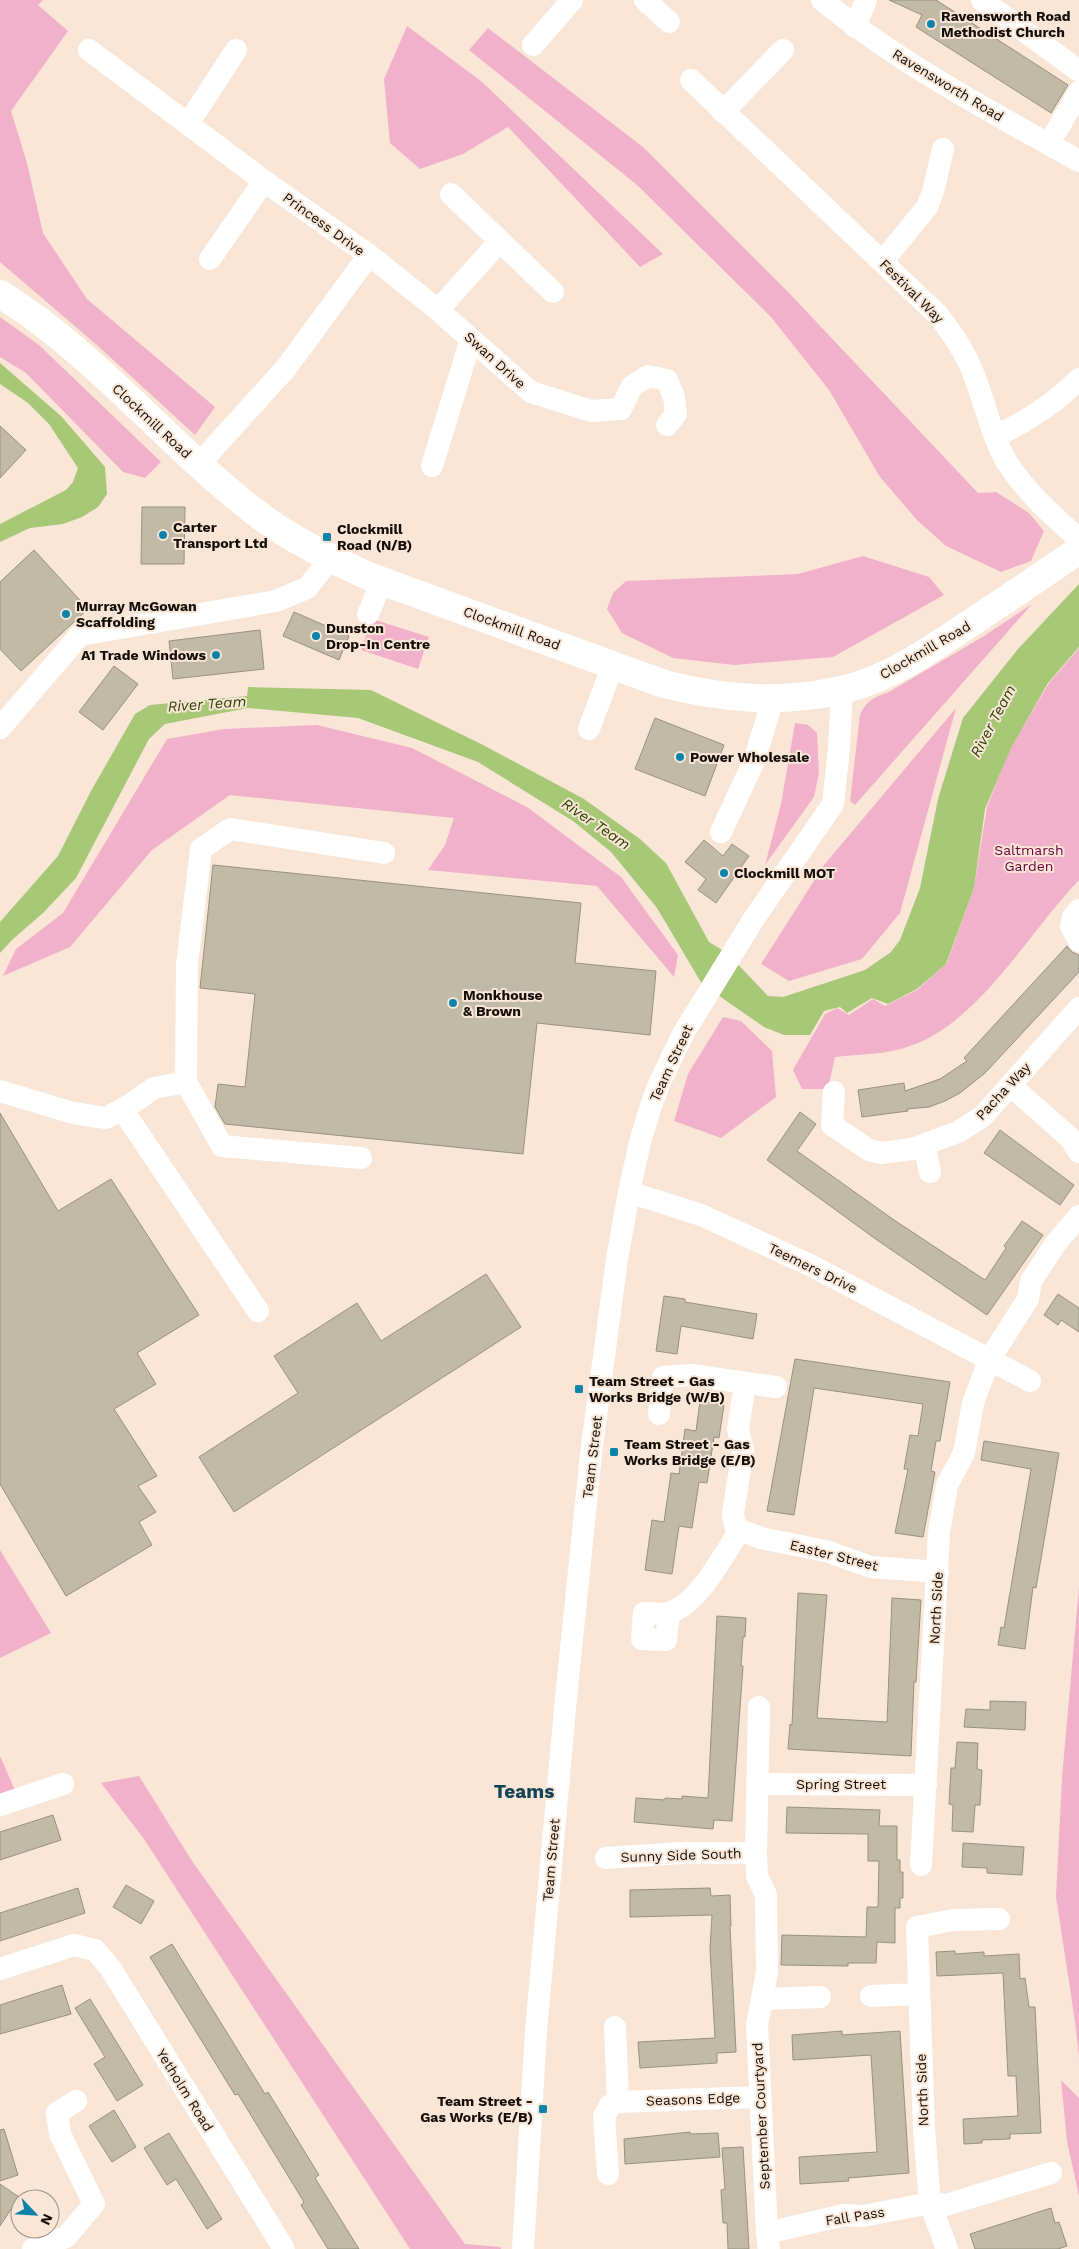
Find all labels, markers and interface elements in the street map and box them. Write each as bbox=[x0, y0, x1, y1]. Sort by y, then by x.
place label: Ravensworth Road Methodist Church bbox=[941, 8, 1071, 40]
marker: Ravensworth Road Methodist Church bbox=[925, 18, 937, 30]
street label: Ravensworth Road bbox=[890, 46, 1006, 124]
street label: Princess Drive bbox=[280, 189, 368, 259]
street label: Festival Way bbox=[877, 256, 948, 327]
street label: Swan Drive bbox=[461, 328, 529, 392]
street label: Clockmill Road bbox=[109, 380, 195, 462]
place label: Carter Transport Ltd bbox=[173, 519, 268, 551]
place label: Clockmill Road (N/B) bbox=[337, 521, 412, 553]
marker: Carter Transport Ltd bbox=[157, 529, 169, 541]
marker: Clockmill Road (N/B) bbox=[321, 531, 333, 543]
place label: Murray McGowan Scaffolding bbox=[76, 598, 197, 630]
street label: Clockmill Road bbox=[461, 603, 563, 653]
marker: Murray McGowan Scaffolding bbox=[60, 608, 72, 620]
street label: Clockmill Road bbox=[877, 618, 973, 682]
place label: Dunston Drop-In Centre bbox=[326, 620, 430, 652]
marker: Dunston Drop-In Centre bbox=[310, 630, 322, 642]
place label: A1 Trade Windows bbox=[81, 647, 207, 663]
marker: A1 Trade Windows bbox=[210, 649, 222, 661]
water label: River Team bbox=[967, 682, 1019, 760]
water label: River Team bbox=[167, 692, 247, 716]
place label: Power Wholesale bbox=[690, 749, 809, 765]
marker: Power Wholesale bbox=[674, 751, 686, 763]
water label: River Team bbox=[558, 794, 634, 854]
park label: Saltmarsh Garden bbox=[994, 842, 1064, 874]
place label: Clockmill MOT bbox=[734, 865, 835, 881]
marker: Clockmill MOT bbox=[718, 867, 730, 879]
place label: Monkhouse & Brown bbox=[463, 987, 543, 1019]
marker: Monkhouse & Brown bbox=[447, 997, 459, 1009]
street label: Team Street bbox=[646, 1022, 696, 1104]
street label: Pacha Way bbox=[972, 1058, 1034, 1123]
street label: Teemers Drive bbox=[766, 1240, 860, 1296]
place label: Team Street - Gas Works Bridge (W/B) bbox=[589, 1373, 725, 1405]
marker: Team Street - Gas Works Bridge (W/B) bbox=[573, 1383, 585, 1395]
street label: Team Street bbox=[579, 1415, 605, 1499]
place label: Team Street - Gas Works Bridge (E/B) bbox=[624, 1436, 756, 1468]
marker: Team Street - Gas Works Bridge (E/B) bbox=[608, 1446, 620, 1458]
street label: Easter Street bbox=[788, 1536, 880, 1574]
street label: North Side bbox=[926, 1571, 946, 1645]
street label: Spring Street bbox=[796, 1776, 886, 1792]
district label: Teams bbox=[494, 1780, 554, 1803]
street label: Team Street bbox=[539, 1818, 563, 1902]
street label: Sunny Side South bbox=[620, 1845, 742, 1865]
street label: September Courtyard bbox=[749, 2042, 773, 2190]
street label: Yetholm Road bbox=[153, 2046, 217, 2134]
street label: North Side bbox=[913, 2053, 931, 2127]
street label: Seasons Edge bbox=[645, 2089, 741, 2109]
place label: Team Street - Gas Works (E/B) bbox=[420, 2093, 533, 2125]
marker: Team Street - Gas Works (E/B) bbox=[537, 2103, 549, 2115]
north arrow bbox=[10, 2189, 60, 2239]
street label: Fall Pass bbox=[824, 2203, 886, 2229]
text: N bbox=[37, 2211, 56, 2228]

